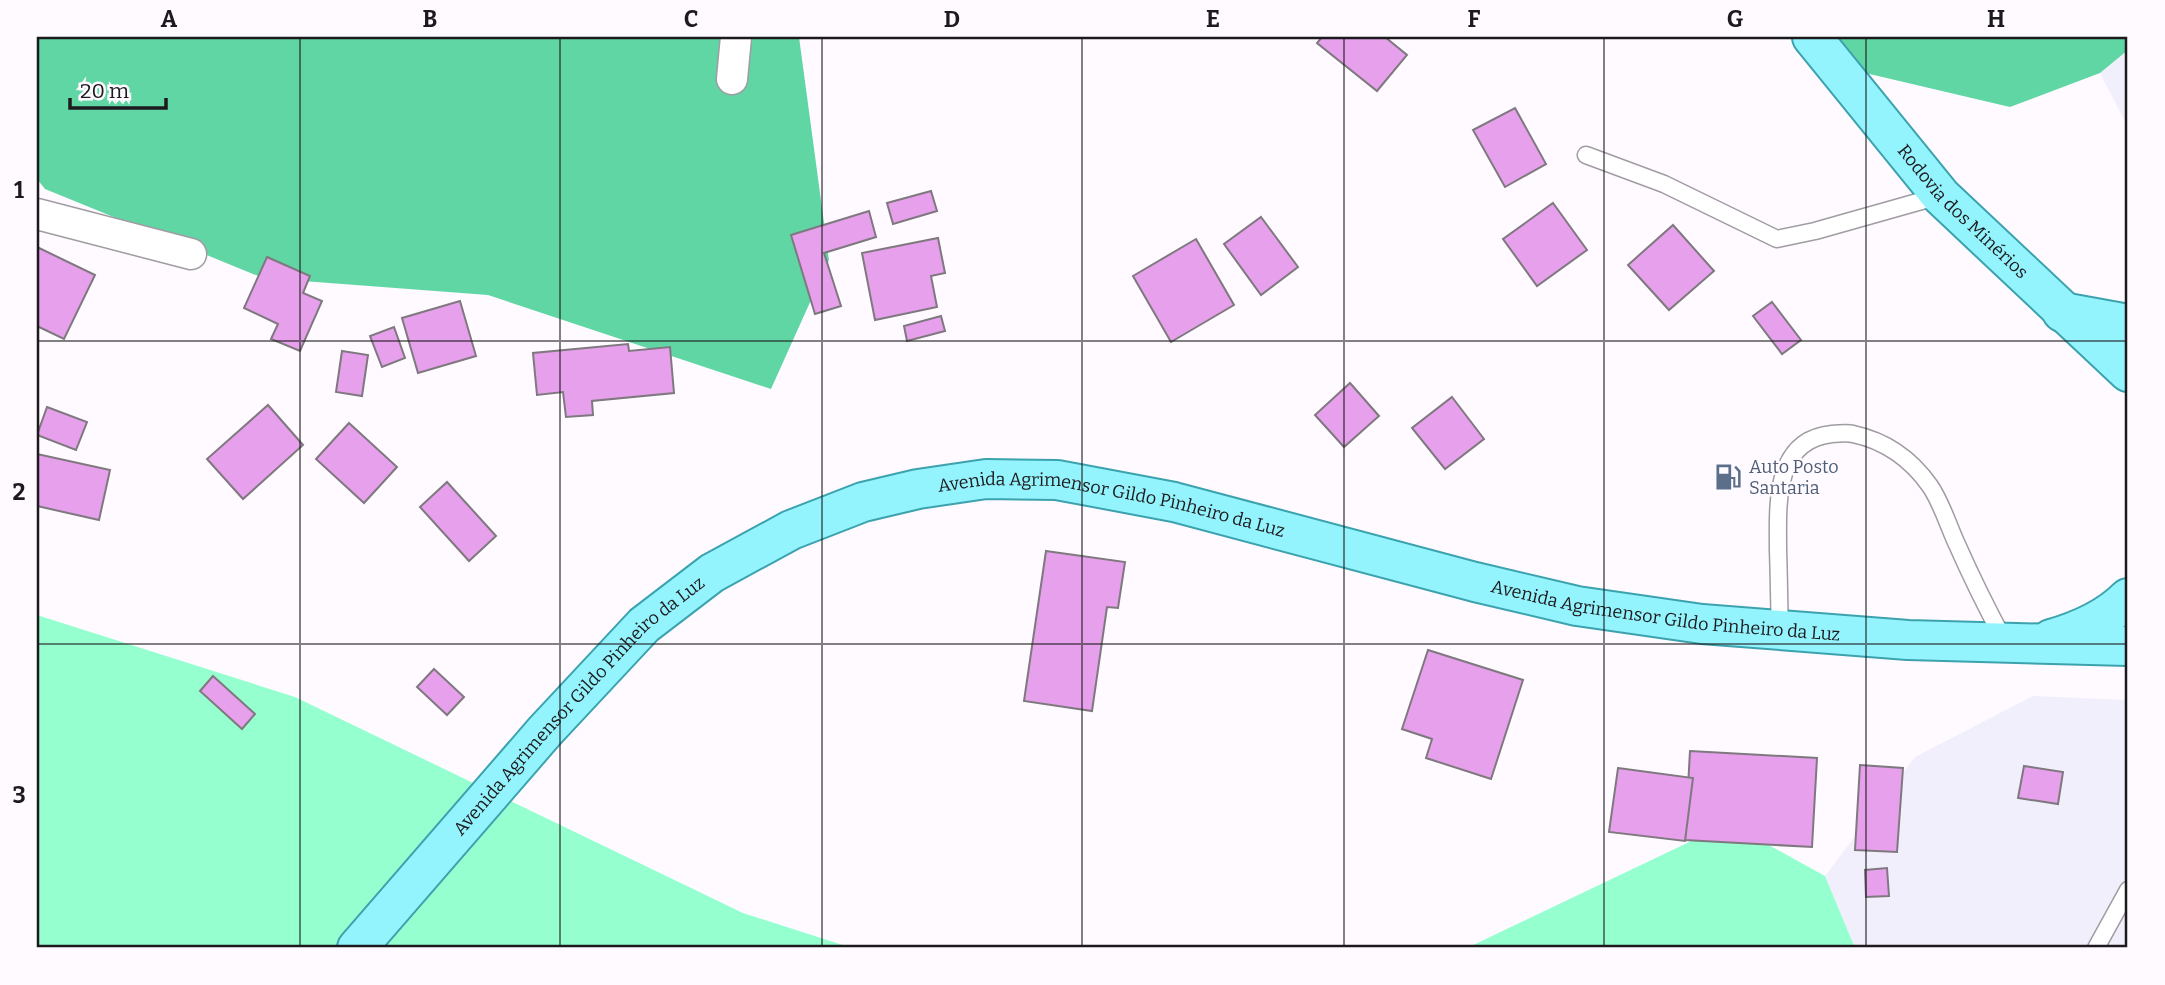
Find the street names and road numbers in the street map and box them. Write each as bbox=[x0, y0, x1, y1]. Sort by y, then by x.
street label: Rodovia dos Minérios bbox=[1893, 140, 2033, 283]
street label: Avenida Agrimensor Gildo Pinheiro da Luz bbox=[936, 468, 1287, 542]
street label: Avenida Agrimensor Gildo Pinheiro da Luz bbox=[449, 572, 709, 840]
street label: Avenida Agrimensor Gildo Pinheiro da Luz bbox=[1489, 575, 1841, 646]

